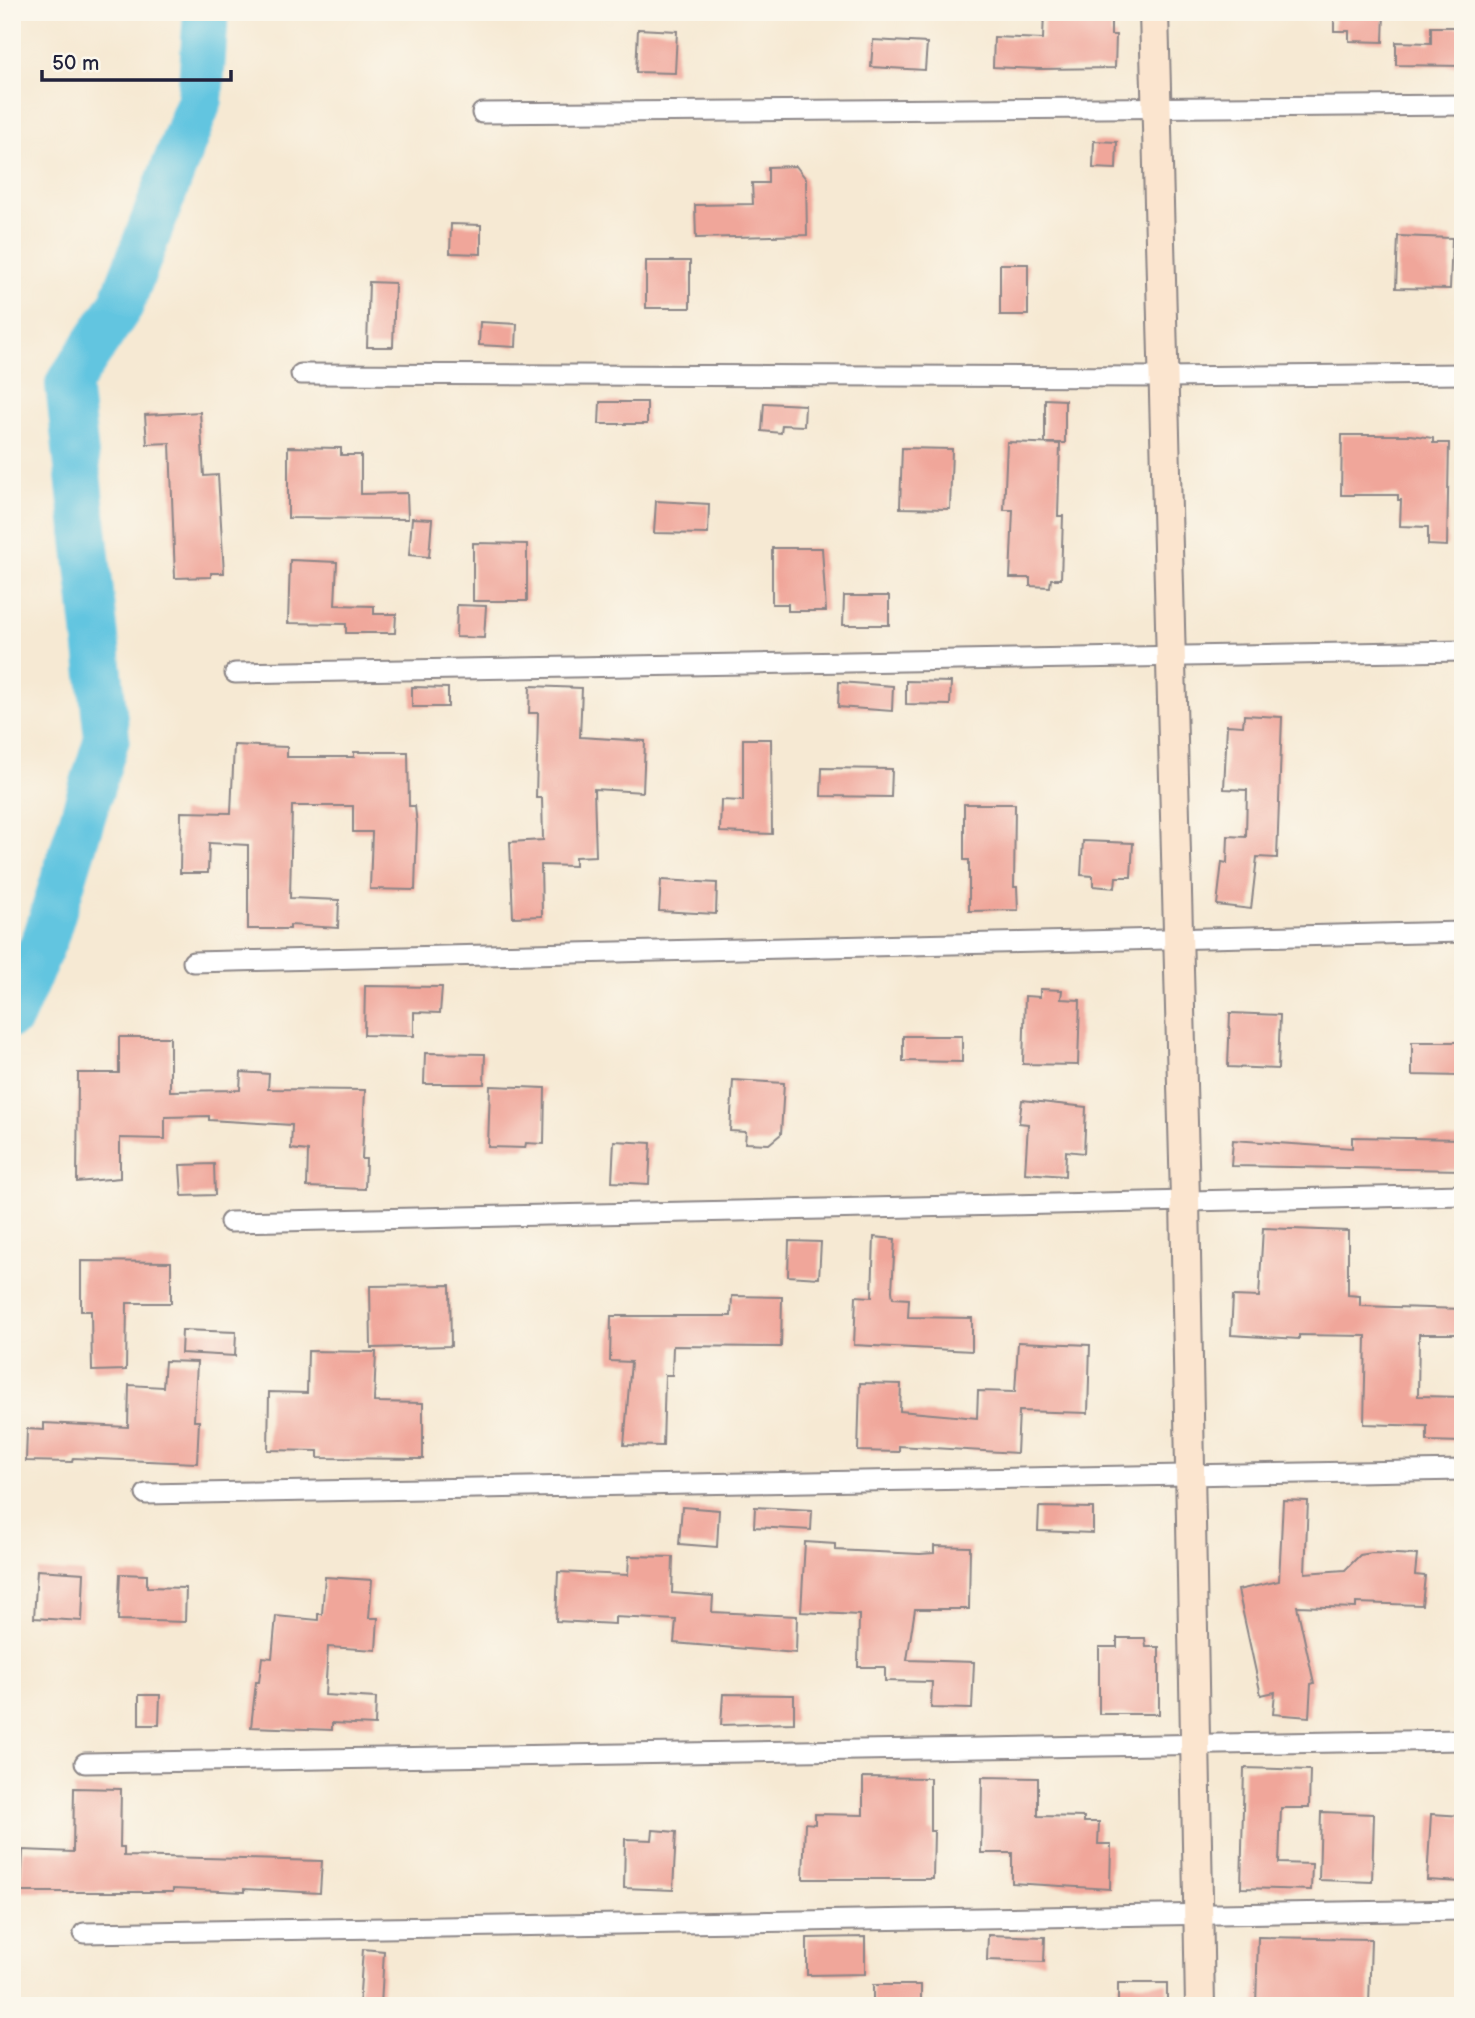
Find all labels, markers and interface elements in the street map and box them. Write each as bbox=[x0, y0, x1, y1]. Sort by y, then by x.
scale bar bbox=[42, 38, 231, 82]
text: 50 m bbox=[52, 51, 99, 76]

